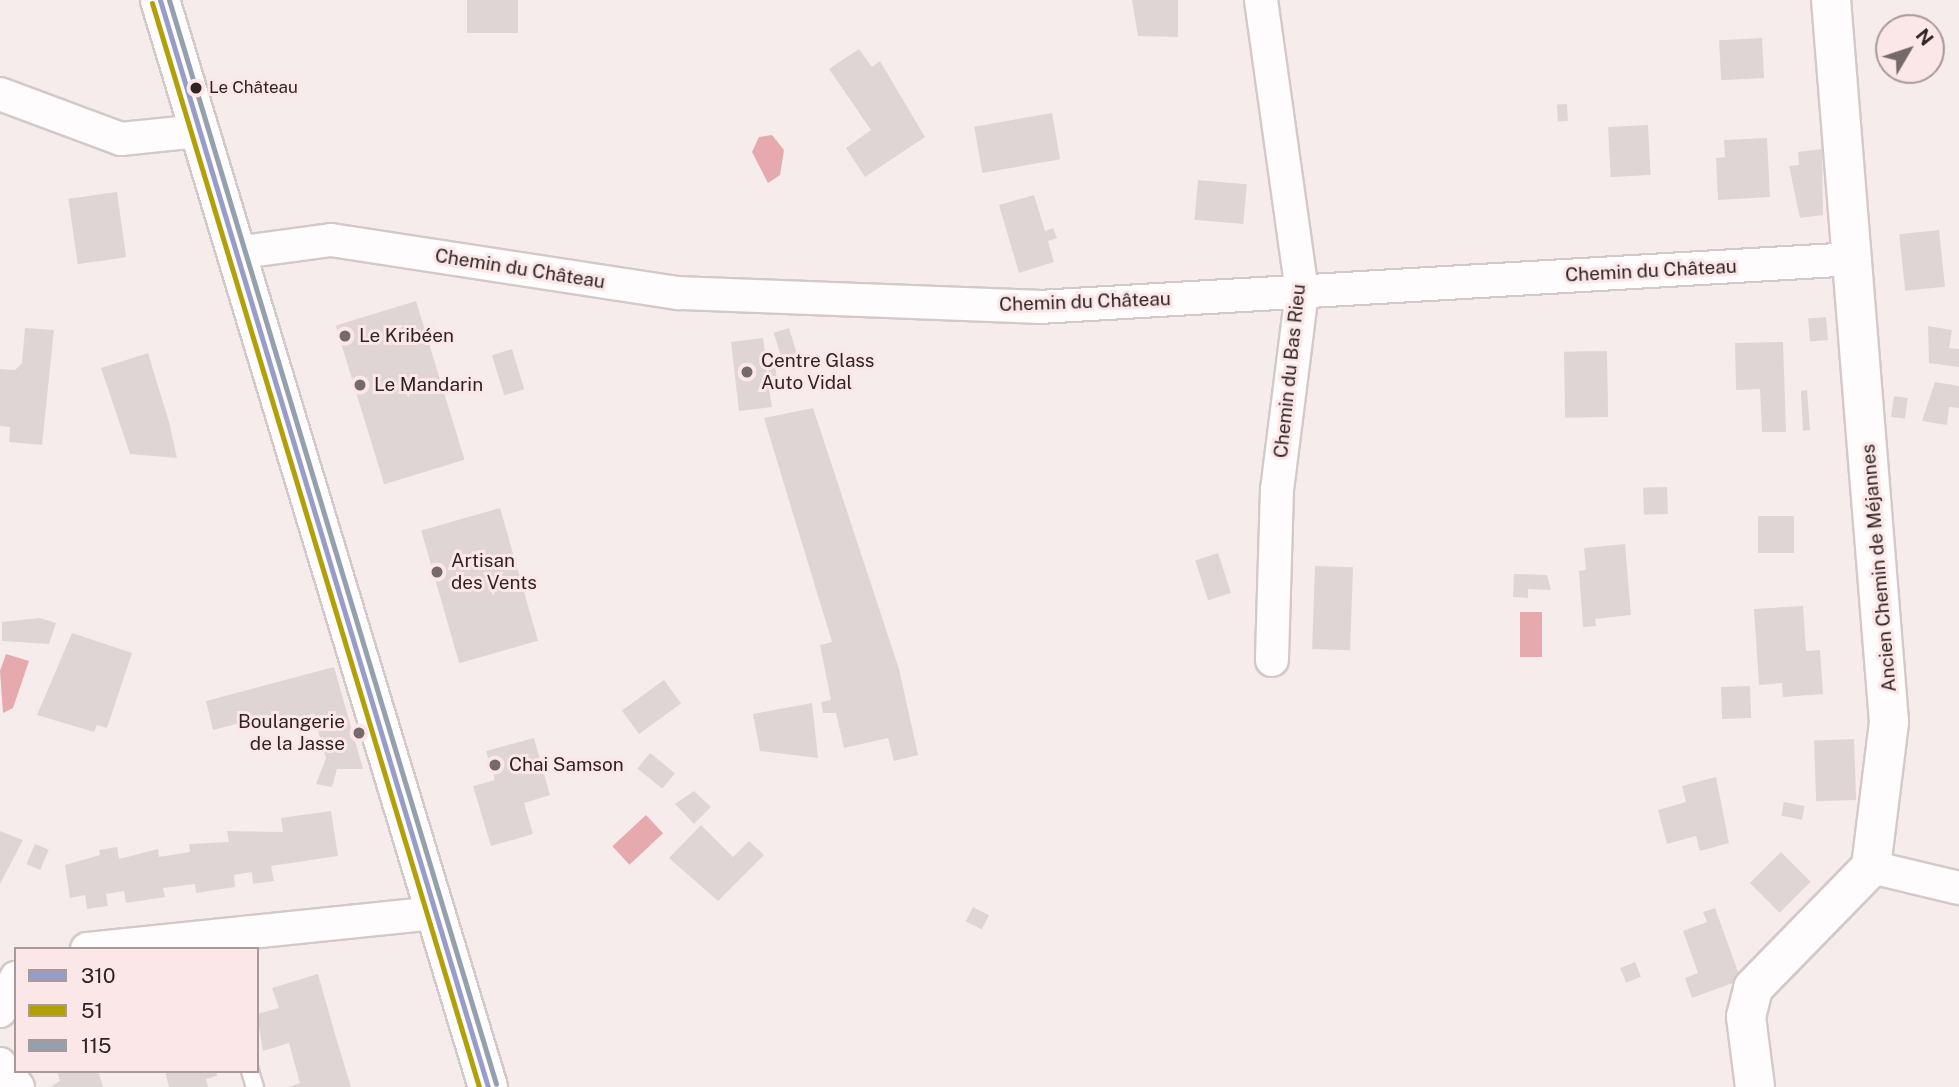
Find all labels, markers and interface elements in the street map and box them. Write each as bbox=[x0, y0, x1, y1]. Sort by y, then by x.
north arrow bbox=[1875, 14, 1945, 84]
text: N bbox=[1912, 24, 1938, 50]
place label: Le Château bbox=[209, 78, 298, 98]
marker: Le Château bbox=[189, 81, 203, 95]
street label: Chemin du Château bbox=[433, 244, 607, 294]
street label: Chemin du Château bbox=[1565, 255, 1737, 287]
street label: Chemin du Bas Rieu bbox=[1270, 283, 1310, 459]
street label: Chemin du Château bbox=[999, 288, 1171, 316]
place label: Le Kribéen bbox=[359, 325, 454, 347]
marker: Le Kribéen bbox=[337, 328, 353, 344]
place label: Centre Glass Auto Vidal bbox=[761, 350, 875, 394]
marker: Centre Glass Auto Vidal bbox=[739, 364, 755, 380]
place label: Le Mandarin bbox=[374, 374, 483, 396]
marker: Le Mandarin bbox=[352, 377, 368, 393]
street label: Ancien Chemin de Méjannes bbox=[1857, 443, 1901, 693]
place label: Artisan des Vents bbox=[451, 550, 537, 594]
marker: Artisan des Vents bbox=[429, 564, 445, 580]
place label: Boulangerie de la Jasse bbox=[238, 711, 345, 755]
marker: Boulangerie de la Jasse bbox=[351, 725, 367, 741]
place label: Chai Samson bbox=[509, 754, 624, 776]
marker: Chai Samson bbox=[487, 757, 503, 773]
legend bbox=[14, 947, 259, 1073]
text: 310 bbox=[81, 963, 116, 988]
text: 51 bbox=[81, 998, 103, 1023]
text: 115 bbox=[81, 1033, 112, 1058]

